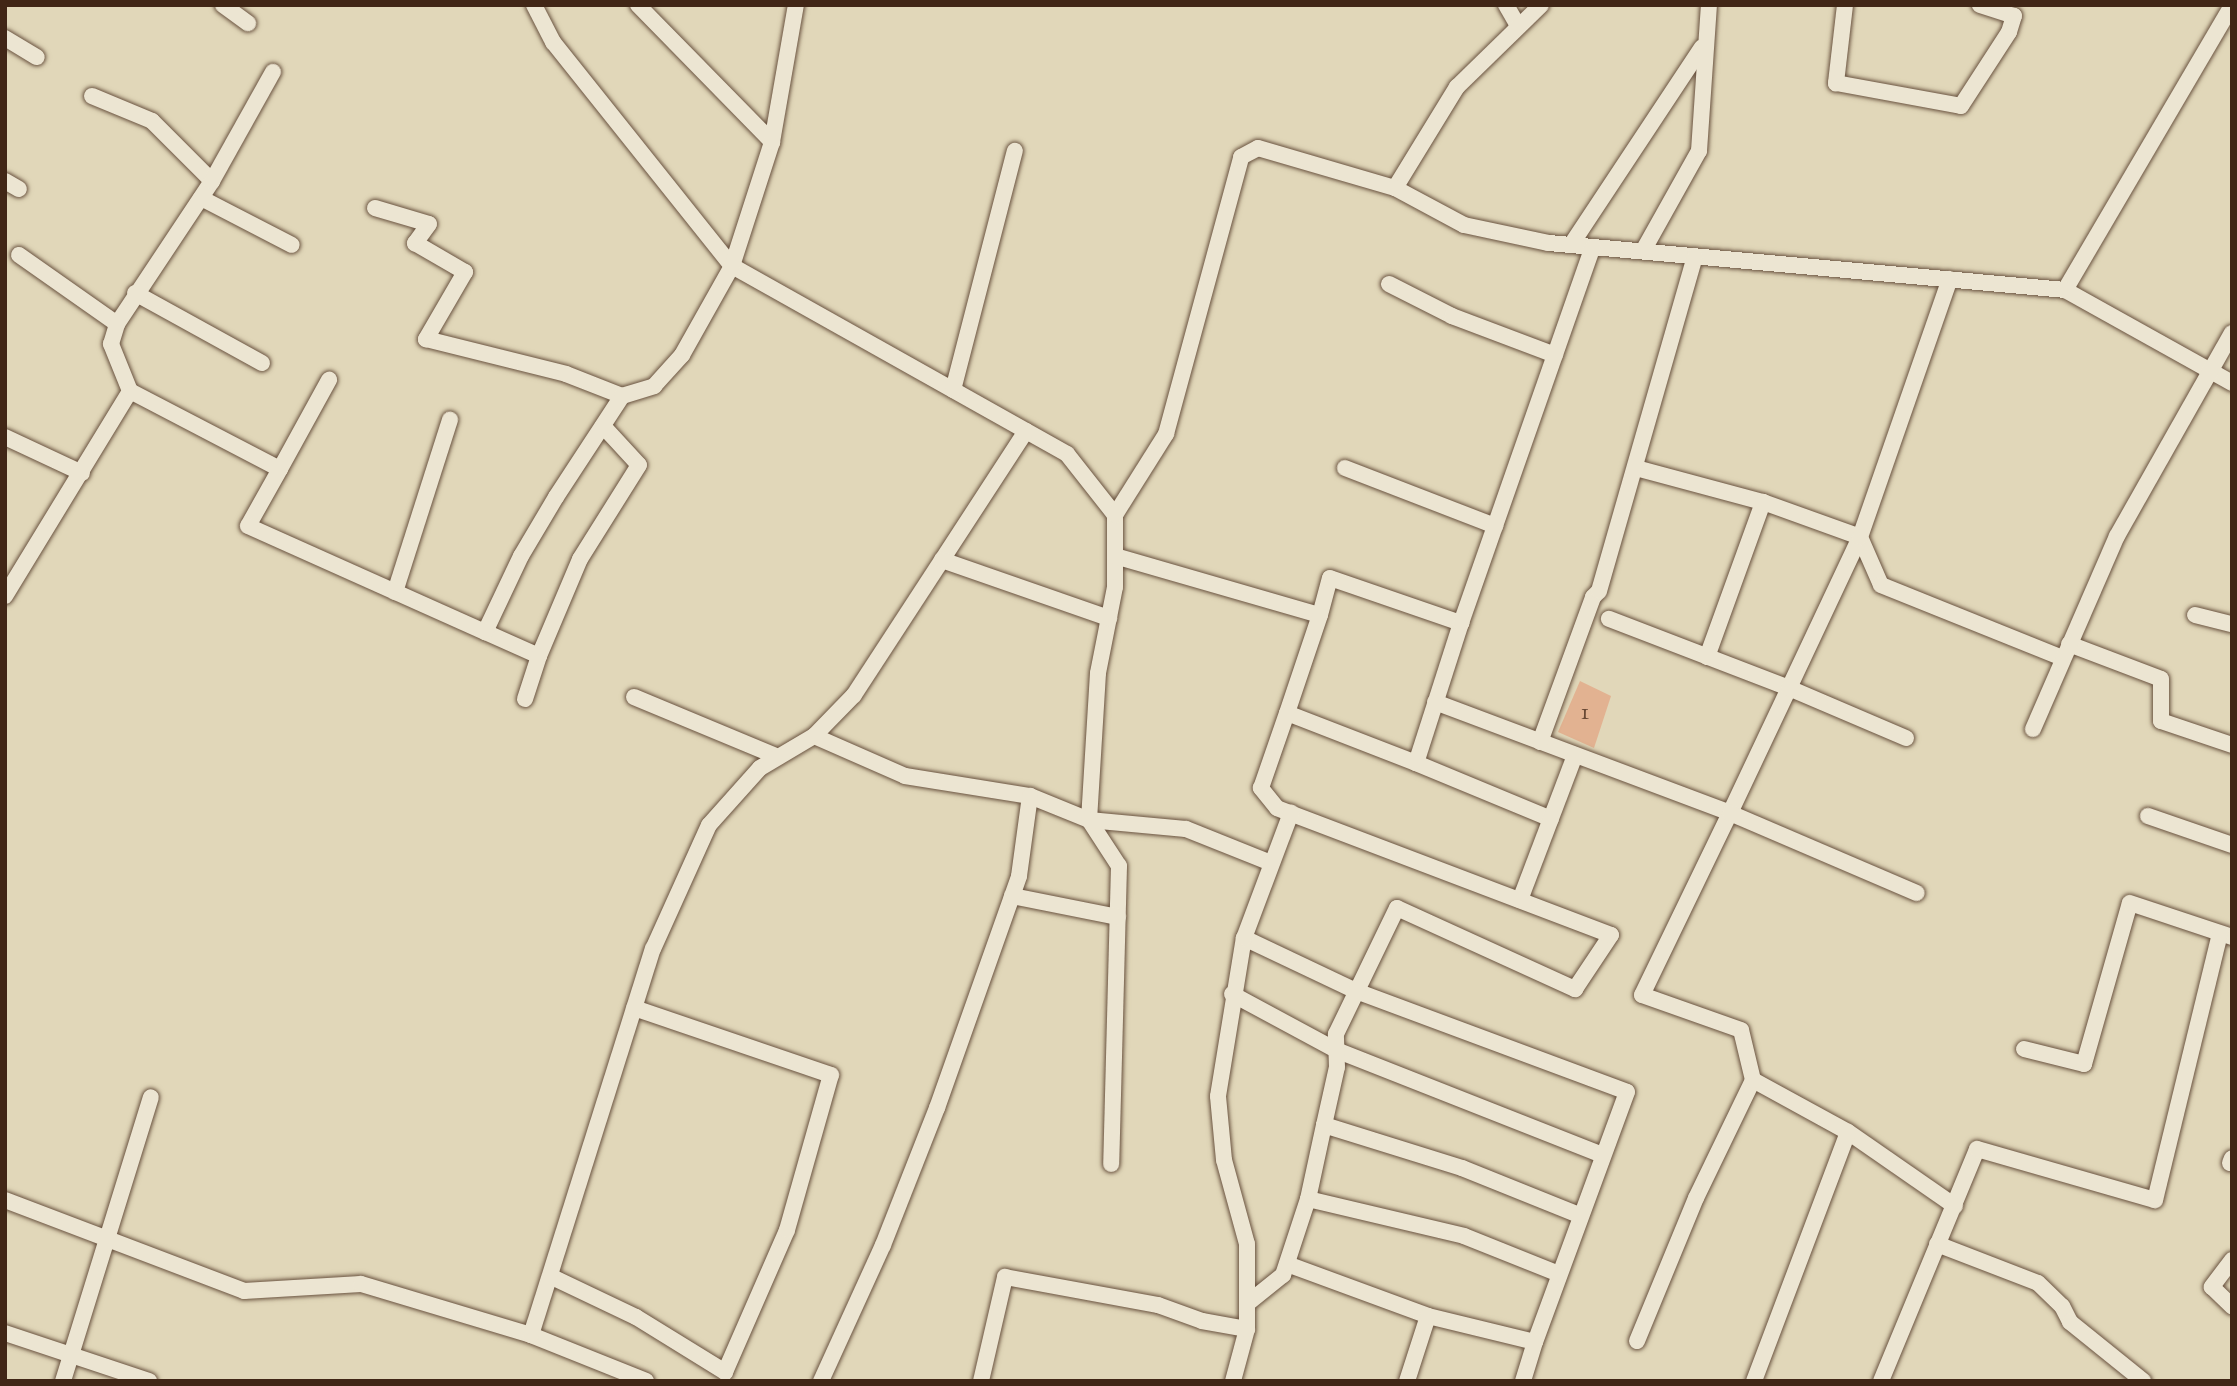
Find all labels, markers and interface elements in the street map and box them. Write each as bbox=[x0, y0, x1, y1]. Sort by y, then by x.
house number: 1 bbox=[1581, 700, 1589, 728]

